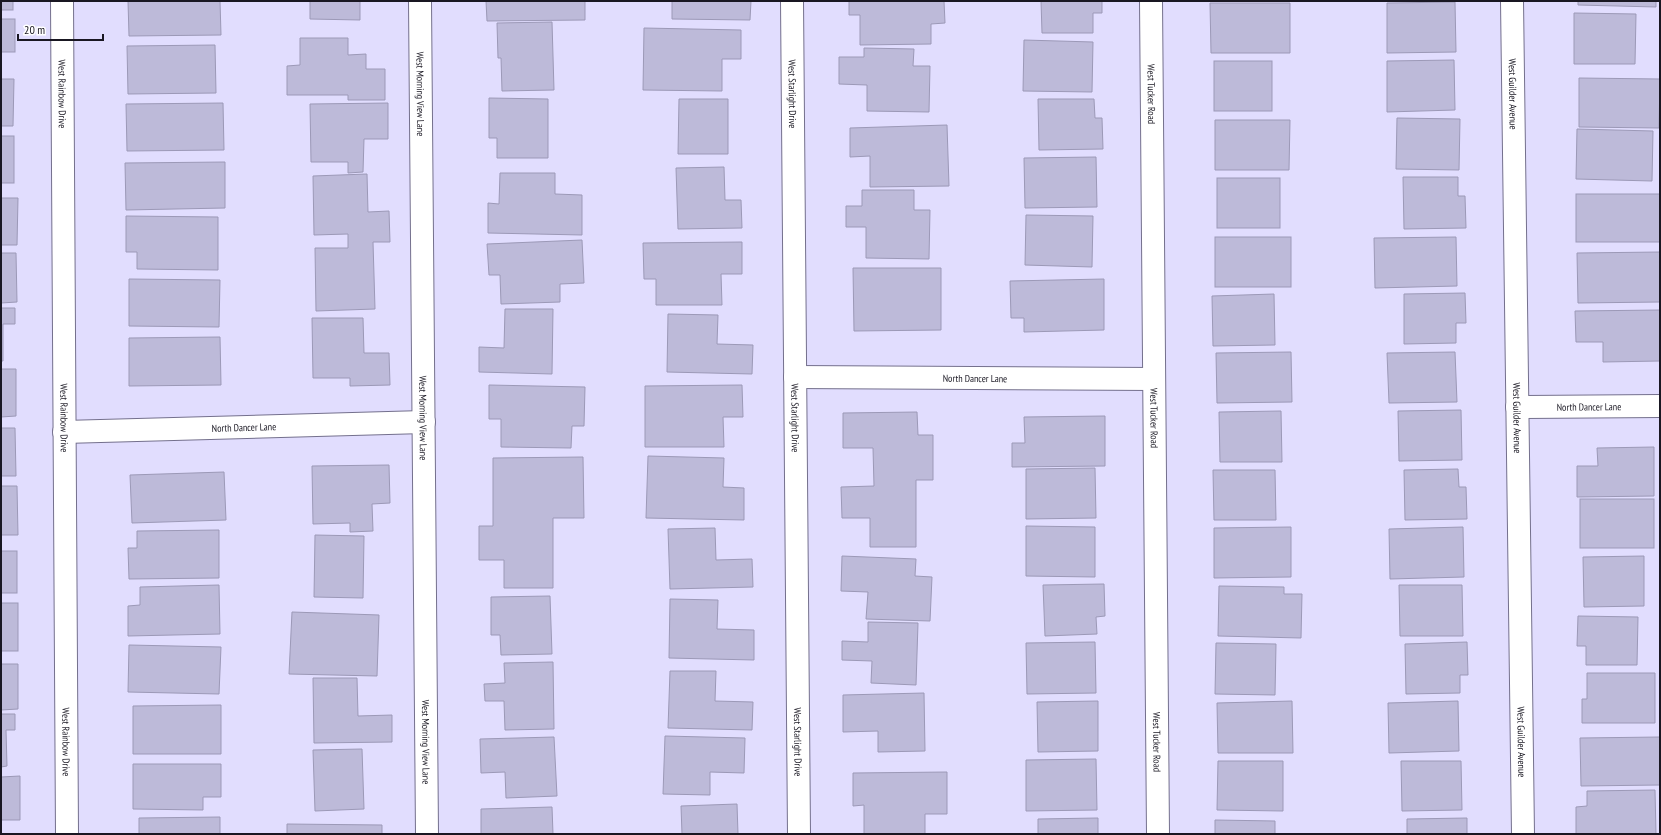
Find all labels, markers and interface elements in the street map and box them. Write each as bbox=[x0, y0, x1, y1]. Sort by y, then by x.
scale bar bbox=[18, 16, 103, 42]
text: 20 m bbox=[24, 22, 45, 37]
street label: West Morning View Lane bbox=[414, 52, 428, 136]
street label: West Guilder Avenue bbox=[1506, 58, 1520, 130]
street label: West Starlight Drive bbox=[786, 59, 800, 128]
street label: West Rainbow Drive bbox=[56, 60, 69, 128]
street label: West Tucker Road bbox=[1145, 64, 1159, 124]
street label: North Dancer Lane bbox=[943, 371, 1007, 385]
street label: West Morning View Lane bbox=[417, 376, 430, 460]
street label: West Guilder Avenue bbox=[1511, 382, 1524, 454]
street label: West Starlight Drive bbox=[789, 383, 802, 452]
street label: West Rainbow Drive bbox=[58, 384, 71, 452]
street label: West Tucker Road bbox=[1148, 388, 1161, 448]
street label: North Dancer Lane bbox=[1557, 400, 1621, 413]
street label: North Dancer Lane bbox=[211, 420, 276, 434]
street label: West Morning View Lane bbox=[419, 700, 433, 784]
street label: West Guilder Avenue bbox=[1515, 706, 1529, 778]
street label: West Starlight Drive bbox=[791, 707, 805, 776]
street label: West Rainbow Drive bbox=[60, 708, 73, 776]
street label: West Tucker Road bbox=[1150, 712, 1164, 772]

